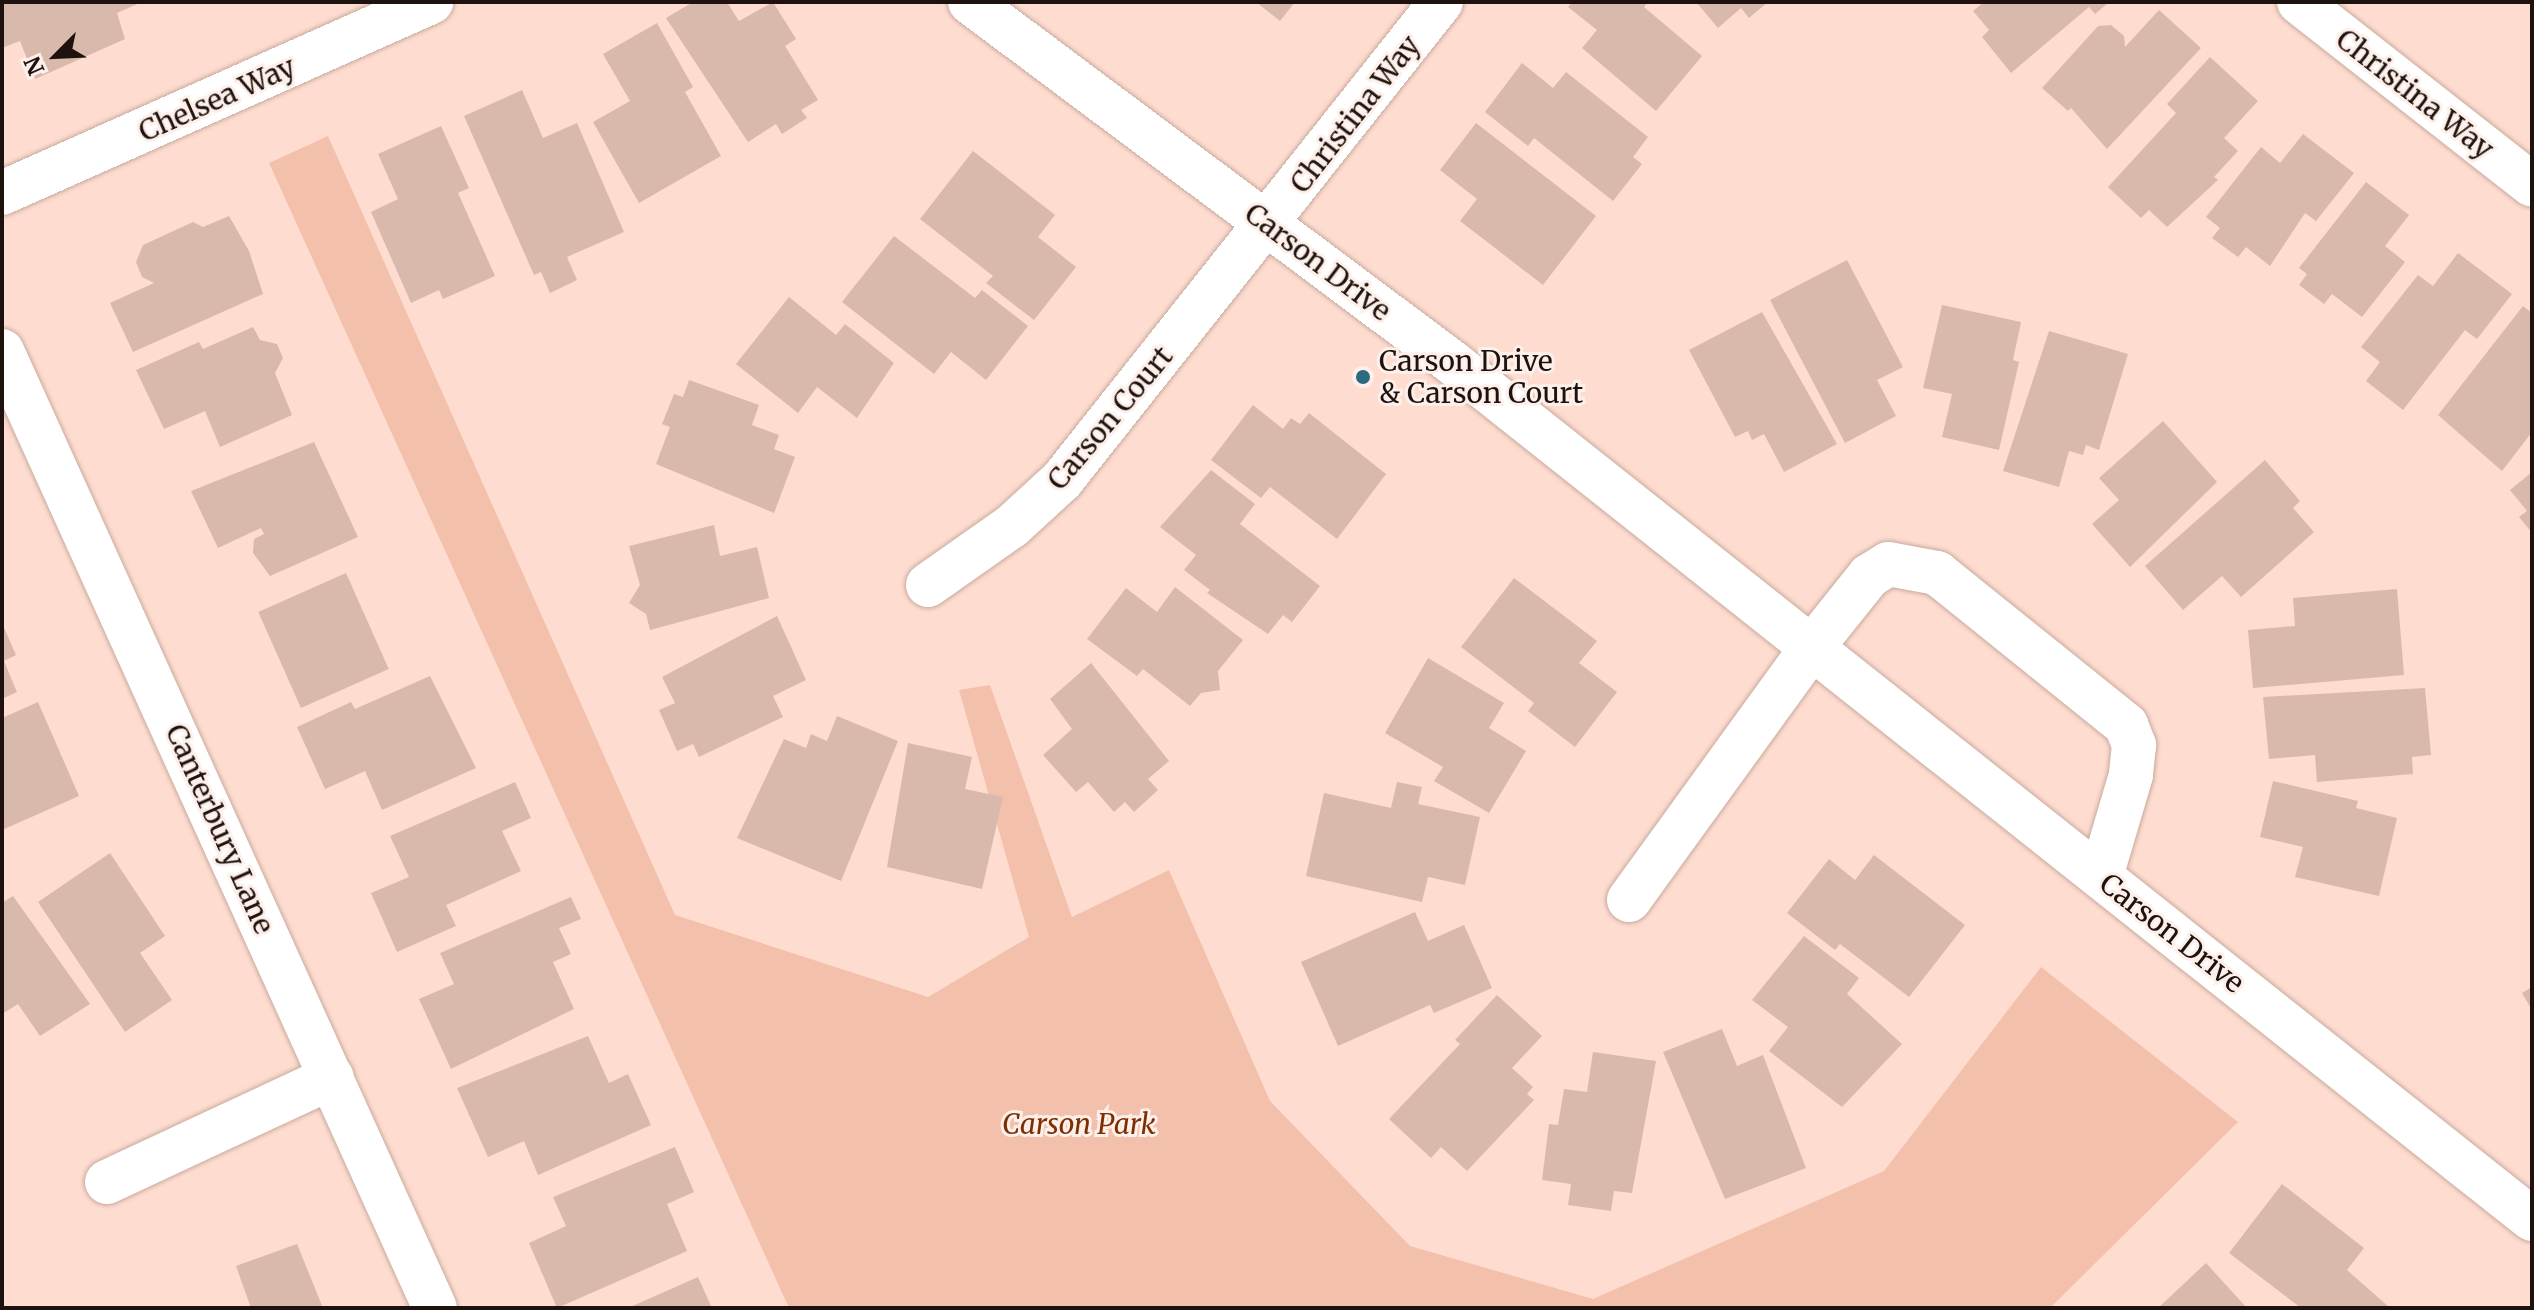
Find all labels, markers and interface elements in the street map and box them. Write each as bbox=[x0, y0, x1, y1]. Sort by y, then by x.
north arrow bbox=[16, 16, 96, 96]
street label: Christina Way bbox=[2330, 22, 2500, 166]
street label: Christina Way bbox=[1283, 29, 1427, 199]
street label: Chelsea Way bbox=[134, 50, 300, 148]
text: N bbox=[18, 52, 50, 79]
street label: Carson Drive bbox=[1239, 196, 1397, 328]
street label: Carson Court bbox=[1040, 340, 1180, 496]
place label: Carson Drive & Carson Court bbox=[1379, 344, 1583, 410]
marker: Carson Drive & Carson Court bbox=[1354, 368, 1372, 386]
street label: Canterbury Lane bbox=[159, 719, 281, 939]
street label: Carson Drive bbox=[2093, 866, 2251, 1000]
park label: Carson Park bbox=[1002, 1107, 1156, 1141]

